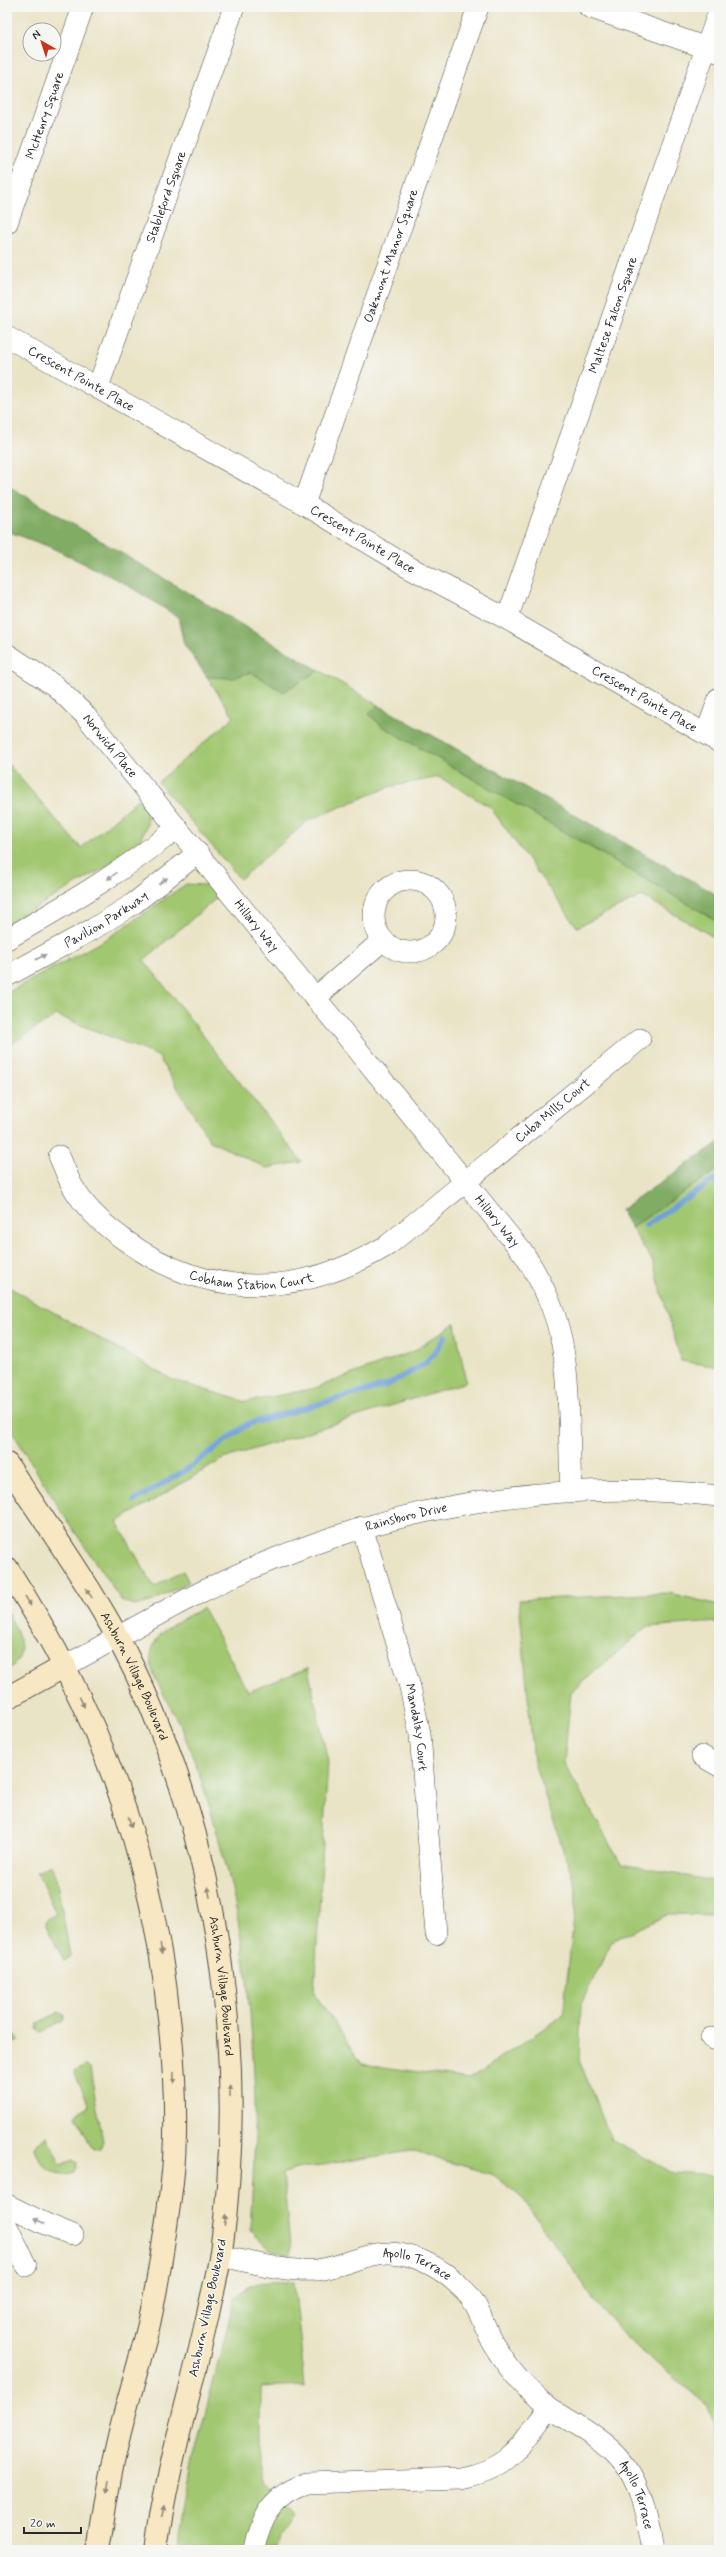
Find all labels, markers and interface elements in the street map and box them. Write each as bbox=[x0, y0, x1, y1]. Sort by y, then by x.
north arrow bbox=[22, 22, 62, 62]
text: N bbox=[29, 27, 44, 43]
street label: McHenry Square bbox=[22, 69, 68, 162]
street label: Stableford Square bbox=[142, 149, 190, 245]
street label: Oakmont Manor Square bbox=[360, 187, 422, 325]
street label: Maltese Falcon Square bbox=[585, 254, 641, 376]
street label: Crescent Pointe Place bbox=[25, 342, 137, 415]
street label: Crescent Pointe Place bbox=[307, 501, 418, 577]
street label: Crescent Pointe Place bbox=[588, 661, 701, 736]
street label: Norwich Place bbox=[79, 710, 141, 781]
one-way arrow bbox=[106, 872, 117, 880]
one-way arrow bbox=[158, 877, 169, 885]
street label: Pavilion Parkway bbox=[61, 887, 151, 952]
street label: Hillary Way bbox=[230, 896, 283, 955]
one-way arrow bbox=[35, 953, 47, 960]
street label: Cuba Mills Court bbox=[511, 1074, 594, 1146]
street label: Hillary Way bbox=[471, 1191, 523, 1251]
street label: Cobham Station Court bbox=[187, 1266, 316, 1294]
street label: Rainsboro Drive bbox=[363, 1499, 449, 1535]
one-way arrow bbox=[85, 1587, 93, 1598]
one-way arrow bbox=[24, 1595, 31, 1607]
street label: Ashburn Village Boulevard bbox=[96, 1609, 172, 1743]
street label: Mandalay Court bbox=[401, 1682, 431, 1772]
one-way arrow bbox=[79, 1696, 85, 1707]
one-way arrow bbox=[127, 1817, 133, 1829]
one-way arrow bbox=[205, 1886, 211, 1898]
street label: Ashburn Village Boulevard bbox=[205, 1915, 238, 2057]
one-way arrow bbox=[158, 1943, 164, 1955]
one-way arrow bbox=[171, 2072, 177, 2085]
one-way arrow bbox=[227, 2084, 233, 2097]
one-way arrow bbox=[222, 2214, 228, 2227]
one-way arrow bbox=[34, 2218, 45, 2224]
street label: Ashburn Village Boulevard bbox=[185, 2237, 231, 2379]
street label: Apollo Terrace bbox=[383, 2244, 455, 2284]
street label: Apollo Terrace bbox=[615, 2457, 657, 2531]
one-way arrow bbox=[105, 2480, 111, 2492]
one-way arrow bbox=[159, 2505, 165, 2518]
scale bar bbox=[24, 2509, 81, 2535]
text: 20 m bbox=[30, 2516, 56, 2532]

